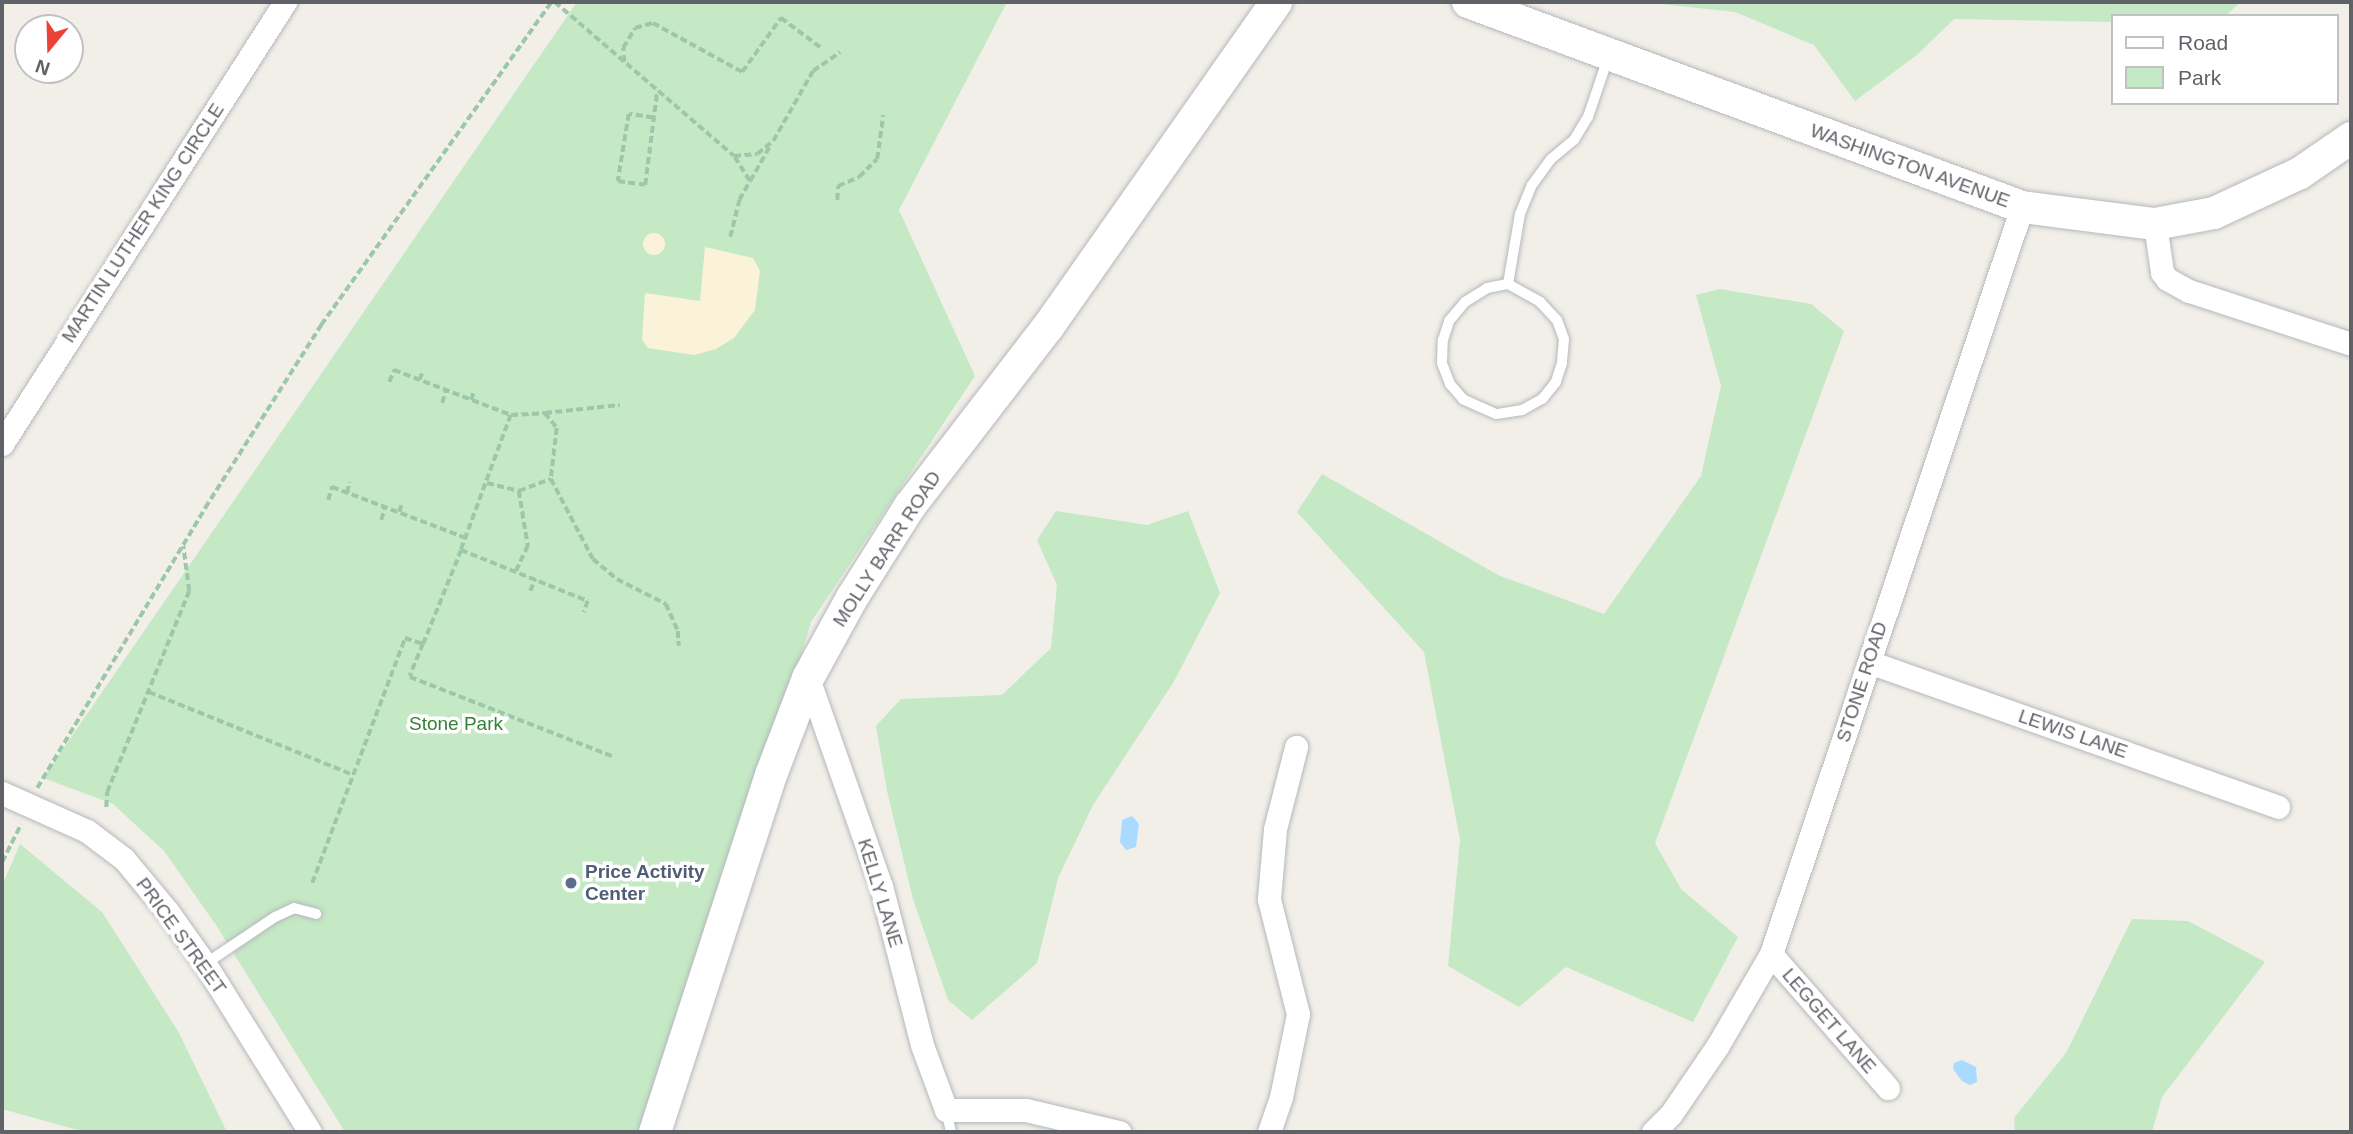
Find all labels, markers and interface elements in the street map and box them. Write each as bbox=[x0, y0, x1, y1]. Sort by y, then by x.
north arrow bbox=[14, 14, 84, 84]
legend bbox=[2112, 14, 2339, 105]
text: Road bbox=[2178, 31, 2228, 54]
text: N bbox=[33, 55, 53, 80]
text: Park bbox=[2178, 66, 2221, 89]
street label: MARTIN LUTHER KING CIRCLE bbox=[57, 99, 229, 347]
street label: WASHINGTON AVENUE bbox=[1807, 119, 2013, 213]
street label: MOLLY BARR ROAD bbox=[828, 467, 946, 631]
street label: STONE ROAD bbox=[1832, 619, 1892, 745]
street label: LEWIS LANE bbox=[2015, 705, 2131, 763]
park label: Stone Park bbox=[409, 713, 503, 735]
street label: KELLY LANE bbox=[853, 836, 907, 950]
place label: Price Activity Center bbox=[585, 861, 705, 905]
street label: PRICE STREET bbox=[131, 873, 231, 999]
marker: Price Activity Center bbox=[563, 875, 579, 891]
street label: LEGGET LANE bbox=[1777, 964, 1881, 1078]

